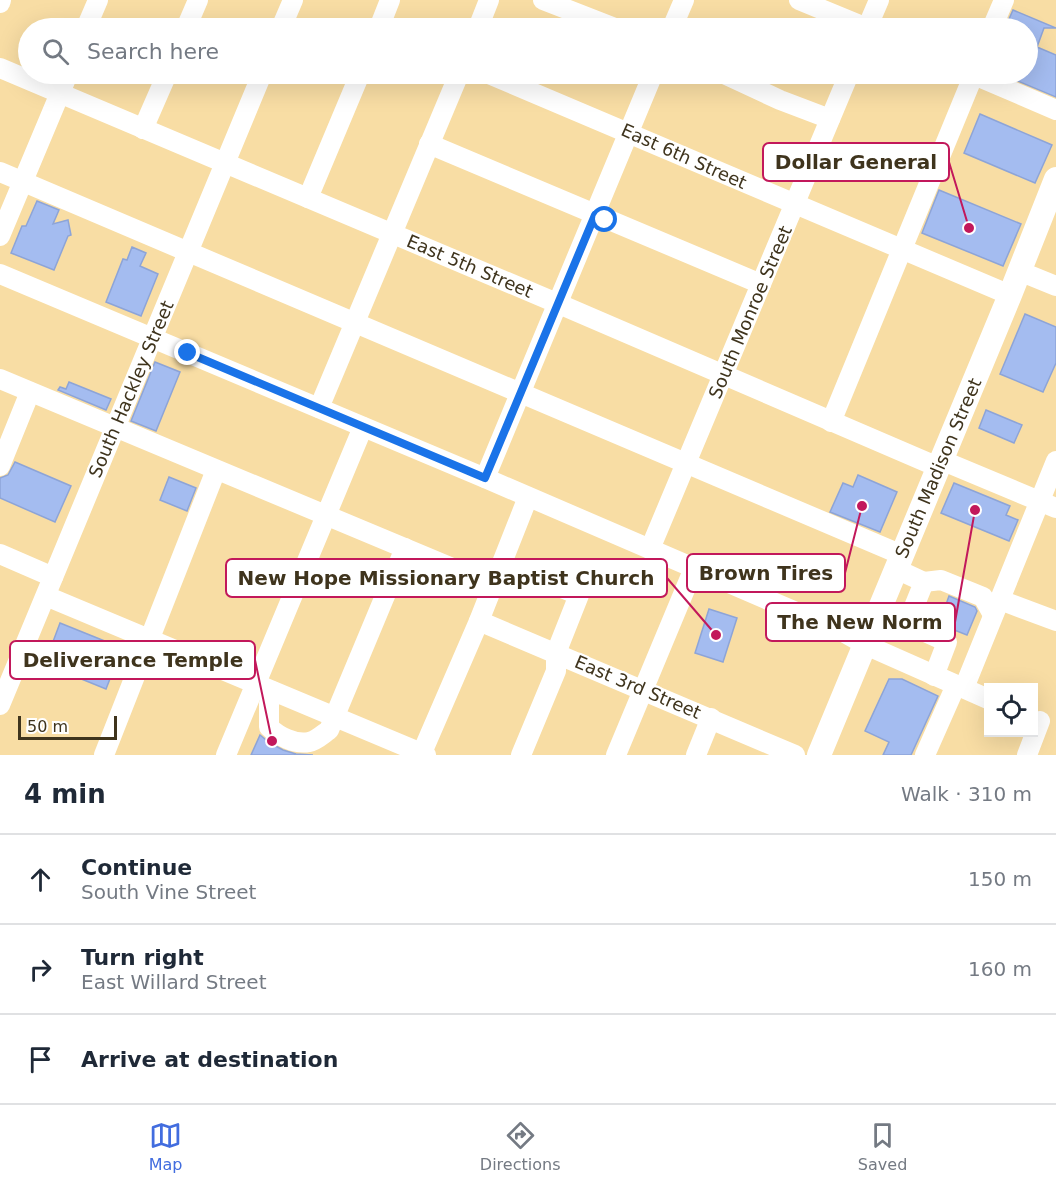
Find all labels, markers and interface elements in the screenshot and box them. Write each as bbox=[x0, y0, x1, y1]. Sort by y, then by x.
search box bbox=[18, 18, 1038, 84]
icon: search bbox=[39, 35, 72, 68]
text: Search here bbox=[87, 39, 219, 64]
street label: East 6th Street bbox=[618, 119, 750, 193]
callout: Dollar General bbox=[763, 143, 949, 181]
text: Dollar General bbox=[775, 150, 937, 174]
route start bbox=[591, 206, 617, 232]
street label: South Monroe Street bbox=[704, 223, 796, 401]
street label: East 5th Street bbox=[404, 230, 536, 302]
street label: South Hackley Street bbox=[84, 297, 178, 481]
route end bbox=[174, 339, 200, 365]
street label: South Madison Street bbox=[891, 375, 985, 561]
callout: Brown Tires bbox=[687, 554, 845, 592]
callout: New Hope Missionary Baptist Church bbox=[226, 559, 667, 597]
text: Brown Tires bbox=[699, 561, 833, 585]
text: New Hope Missionary Baptist Church bbox=[238, 566, 654, 590]
callout: The New Norm bbox=[766, 603, 955, 641]
text: The New Norm bbox=[777, 610, 943, 634]
callout: Deliverance Temple bbox=[10, 641, 255, 679]
text: Deliverance Temple bbox=[23, 648, 243, 672]
street label: East 3rd Street bbox=[572, 651, 704, 723]
map controls bbox=[984, 683, 1038, 737]
button: locate bbox=[984, 683, 1038, 737]
scale bar bbox=[18, 713, 117, 740]
text: 50 m bbox=[27, 717, 68, 736]
text: 4 min bbox=[24, 779, 106, 809]
text: Walk · 310 m bbox=[901, 782, 1032, 806]
text: Continue bbox=[81, 855, 192, 880]
icon: ahead bbox=[24, 863, 57, 896]
text: 150 m bbox=[968, 867, 1032, 891]
text: South Vine Street bbox=[81, 880, 256, 904]
text: Turn right bbox=[81, 945, 204, 970]
icon: right bbox=[24, 953, 57, 986]
text: 160 m bbox=[968, 957, 1032, 981]
text: East Willard Street bbox=[81, 970, 266, 994]
icon: arrive bbox=[24, 1043, 57, 1076]
text: Arrive at destination bbox=[81, 1047, 338, 1072]
tab: Map bbox=[149, 1119, 182, 1174]
tab: Directions bbox=[480, 1119, 560, 1174]
tab: Saved bbox=[858, 1119, 907, 1174]

